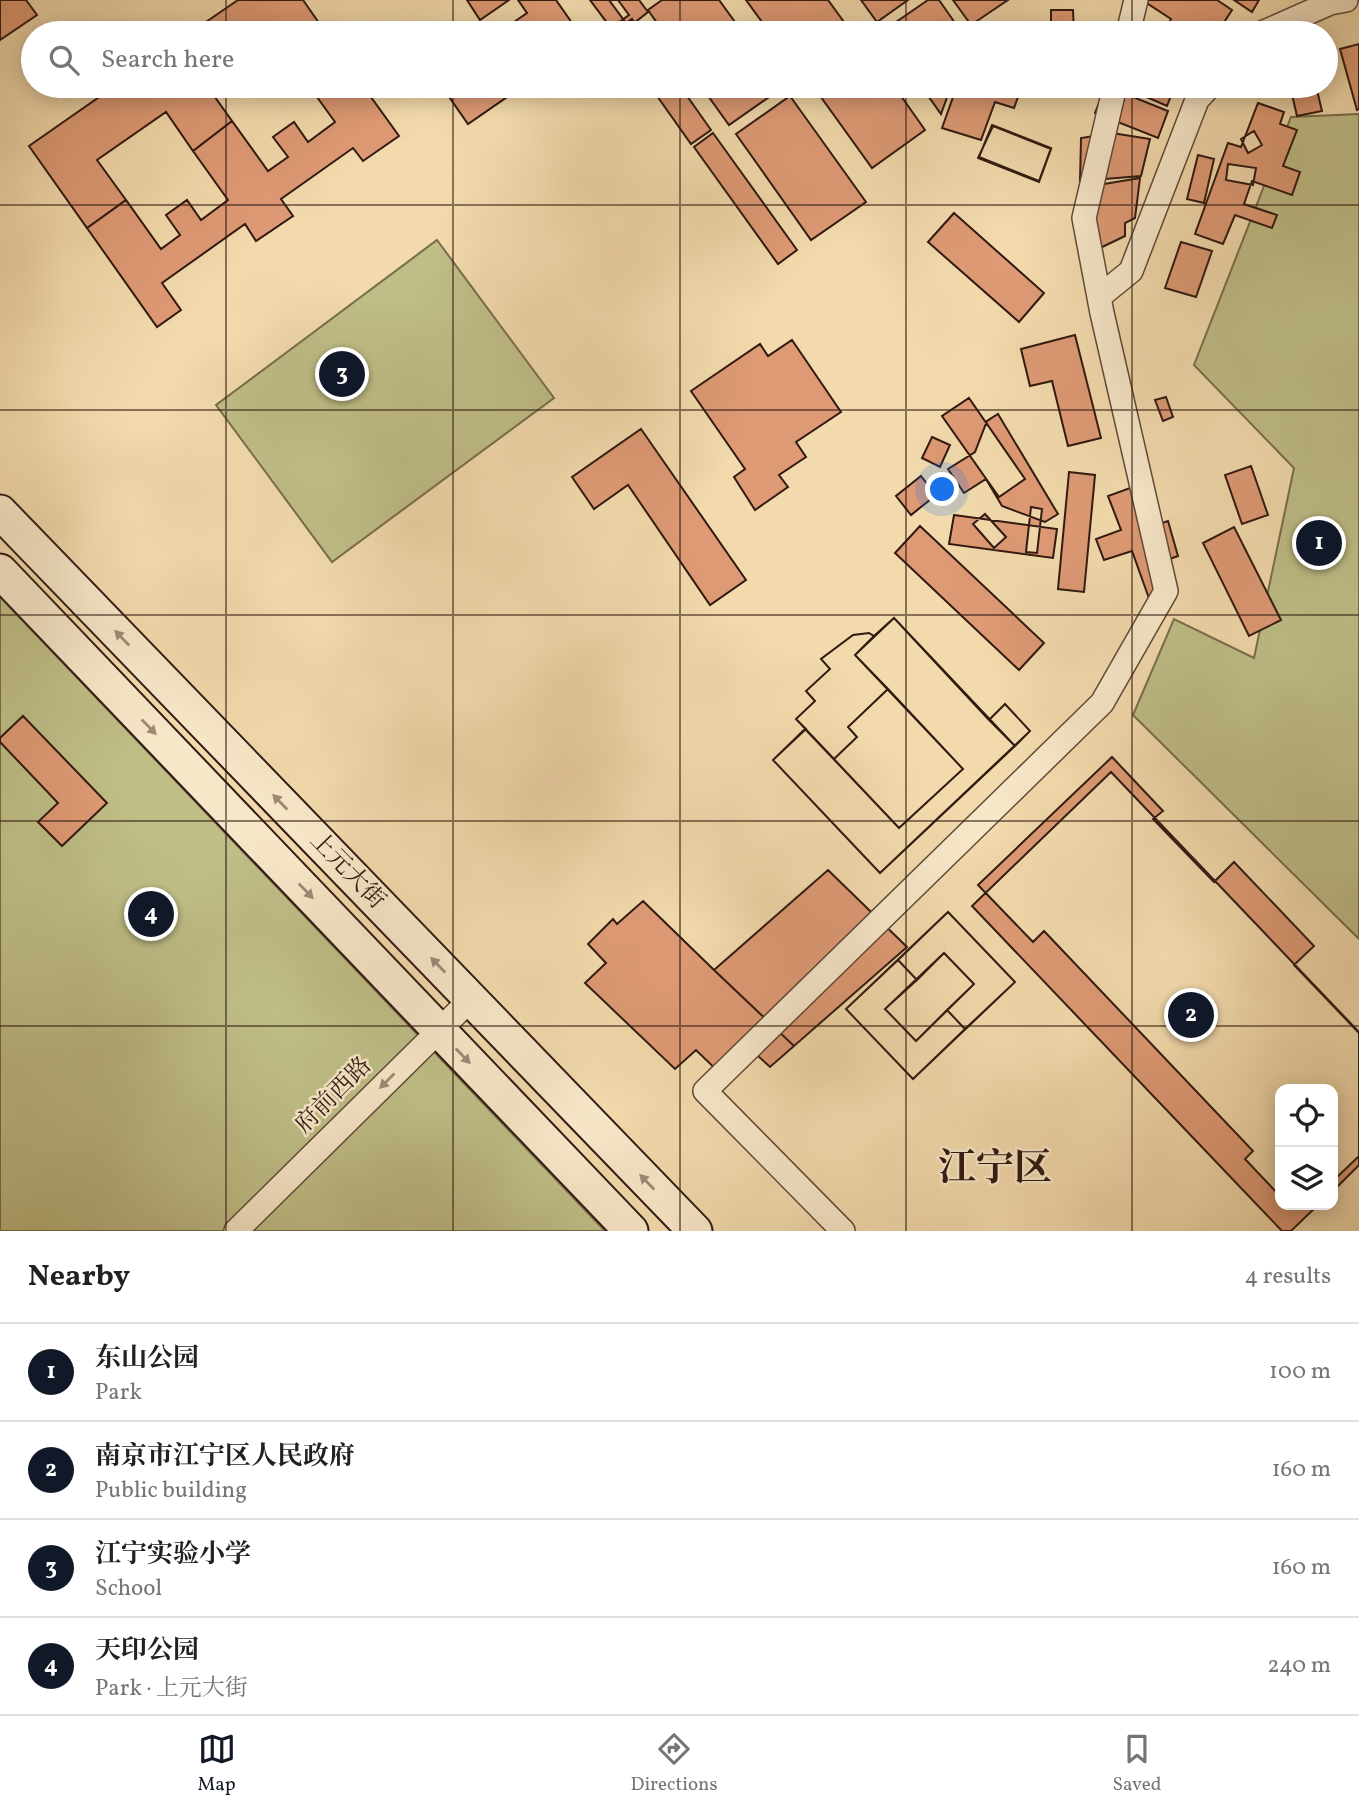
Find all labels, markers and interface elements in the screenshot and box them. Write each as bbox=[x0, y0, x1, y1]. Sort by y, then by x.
search box bbox=[21, 21, 1338, 98]
icon: search bbox=[45, 41, 83, 79]
text: Search here bbox=[101, 42, 234, 78]
pin: 3 bbox=[319, 348, 365, 400]
your location bbox=[925, 472, 959, 506]
pin: 1 bbox=[1296, 517, 1342, 569]
one-way arrow bbox=[115, 630, 131, 647]
one-way arrow bbox=[140, 718, 156, 735]
one-way arrow bbox=[273, 794, 289, 811]
street label: 上元大街 bbox=[301, 825, 393, 917]
one-way arrow bbox=[297, 883, 314, 900]
pin: 4 bbox=[128, 888, 174, 940]
one-way arrow bbox=[430, 957, 447, 974]
pin: 2 bbox=[1168, 989, 1214, 1041]
one-way arrow bbox=[455, 1047, 471, 1064]
street label: 府前西路 bbox=[288, 1050, 380, 1142]
one-way arrow bbox=[379, 1072, 395, 1089]
map controls bbox=[1275, 1084, 1338, 1210]
button: locate bbox=[1275, 1084, 1338, 1147]
district label: 江宁区 bbox=[938, 1144, 1052, 1197]
button: layers bbox=[1275, 1147, 1338, 1210]
one-way arrow bbox=[640, 1174, 656, 1191]
text: Nearby bbox=[28, 1256, 130, 1298]
text: 4 results bbox=[1245, 1261, 1331, 1293]
text: 东山公园 bbox=[95, 1341, 199, 1377]
text: 1 bbox=[46, 1356, 56, 1388]
text: 100 m bbox=[1269, 1356, 1331, 1388]
text: Park bbox=[95, 1377, 142, 1409]
text: 南京市江宁区人民政府 bbox=[95, 1439, 355, 1475]
text: 2 bbox=[45, 1454, 57, 1486]
text: 160 m bbox=[1272, 1454, 1331, 1486]
text: Public building bbox=[95, 1475, 247, 1507]
text: 江宁实验小学 bbox=[95, 1537, 251, 1573]
text: 3 bbox=[45, 1552, 57, 1584]
text: 160 m bbox=[1272, 1552, 1331, 1584]
text: School bbox=[95, 1573, 162, 1605]
text: 天印公园 bbox=[95, 1633, 199, 1669]
text: 4 bbox=[44, 1650, 58, 1682]
text: 240 m bbox=[1267, 1650, 1331, 1682]
text: Park · 上元大街 bbox=[95, 1673, 248, 1705]
tab: Map bbox=[197, 1730, 236, 1798]
tab: Directions bbox=[631, 1730, 718, 1798]
tab: Saved bbox=[1113, 1730, 1161, 1798]

